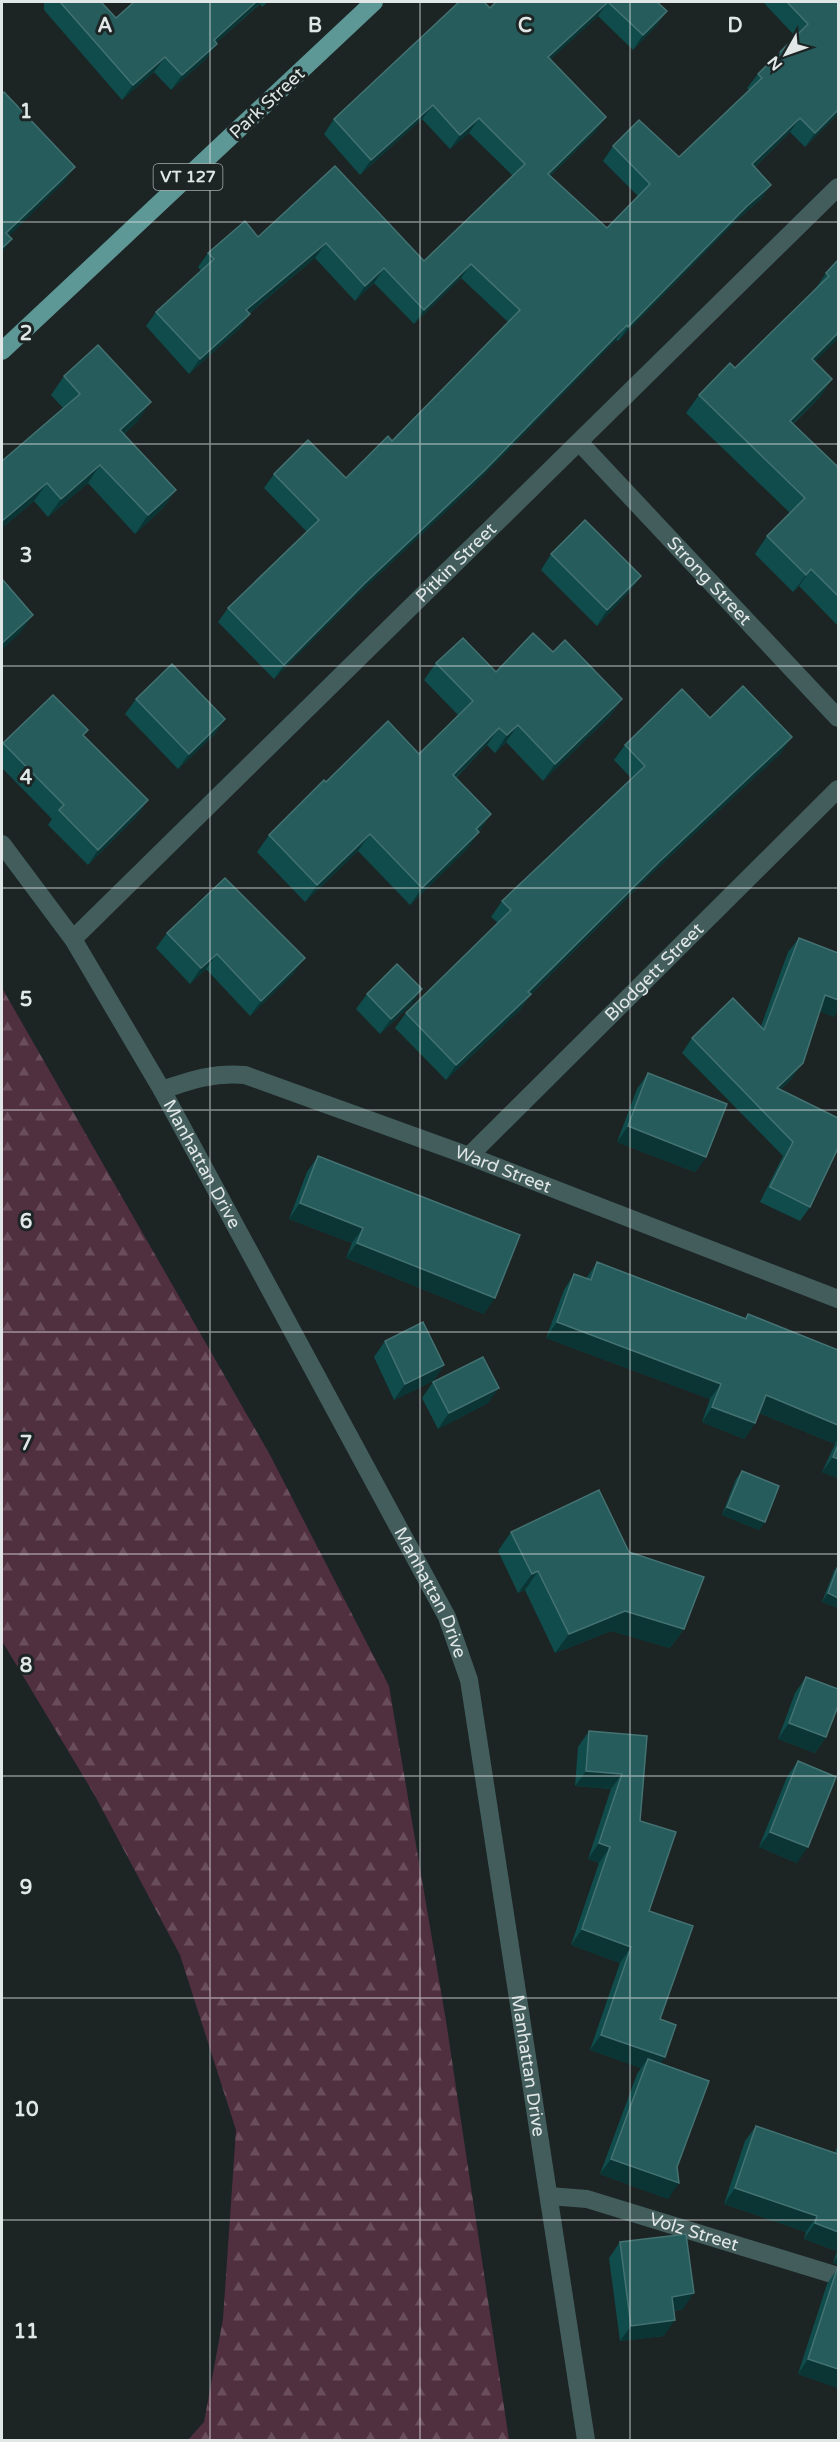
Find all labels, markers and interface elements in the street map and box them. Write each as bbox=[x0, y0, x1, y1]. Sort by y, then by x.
text: A bbox=[98, 14, 113, 38]
text: B bbox=[308, 14, 322, 38]
text: C bbox=[518, 14, 532, 38]
text: D bbox=[727, 14, 743, 38]
north arrow bbox=[756, 24, 816, 84]
text: N bbox=[763, 52, 787, 74]
street label: Park Street bbox=[225, 63, 309, 143]
text: 1 bbox=[20, 100, 32, 124]
road number: VT 127 bbox=[154, 164, 222, 190]
text: 2 bbox=[20, 322, 32, 346]
street label: Pitkin Street bbox=[411, 518, 501, 607]
street label: Strong Street bbox=[662, 532, 756, 630]
text: 3 bbox=[20, 544, 32, 568]
text: 4 bbox=[20, 766, 33, 790]
street label: Blodgett Street bbox=[600, 918, 708, 1026]
text: 5 bbox=[20, 988, 32, 1012]
street label: Manhattan Drive bbox=[158, 1096, 246, 1232]
street label: Ward Street bbox=[452, 1141, 555, 1198]
text: 6 bbox=[20, 1210, 32, 1234]
text: 7 bbox=[20, 1432, 32, 1456]
street label: Manhattan Drive bbox=[389, 1523, 471, 1661]
text: 8 bbox=[20, 1654, 32, 1678]
text: 9 bbox=[20, 1876, 32, 1900]
street label: Manhattan Drive bbox=[507, 1993, 550, 2138]
text: 10 bbox=[13, 2098, 39, 2122]
street label: Volz Street bbox=[647, 2208, 741, 2256]
text: 11 bbox=[13, 2320, 39, 2344]

